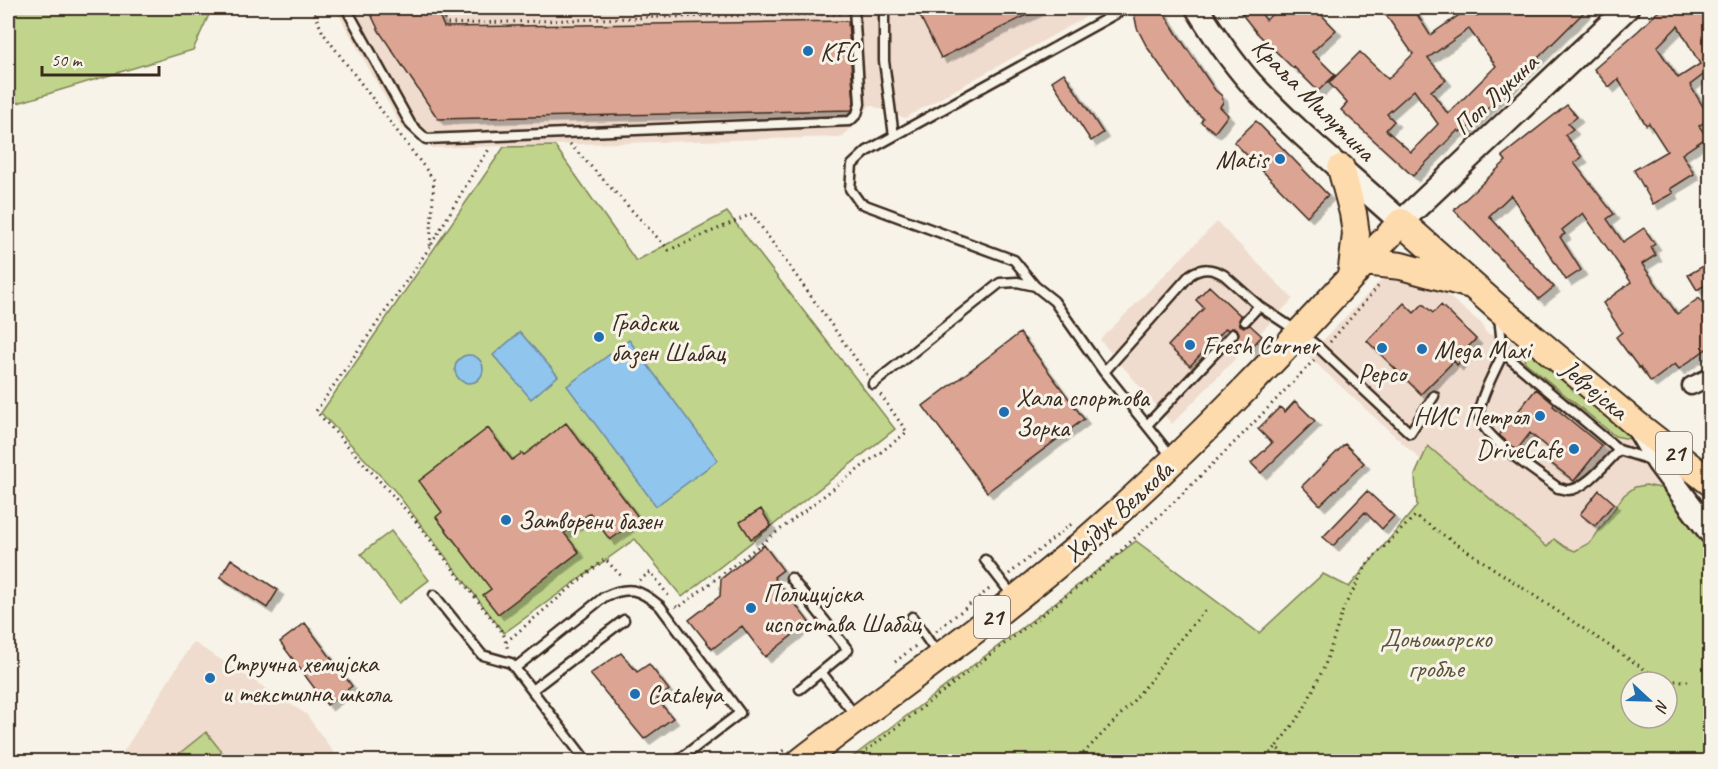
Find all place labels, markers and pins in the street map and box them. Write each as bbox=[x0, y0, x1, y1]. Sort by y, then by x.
place label: KFC bbox=[820, 35, 861, 68]
marker: KFC bbox=[801, 44, 815, 58]
place label: Matis bbox=[1216, 143, 1270, 176]
marker: Matis bbox=[1273, 152, 1287, 166]
place label: Градски базен Шабац bbox=[611, 306, 726, 369]
place label: Fresh Corner bbox=[1202, 329, 1322, 362]
marker: Градски базен Шабац bbox=[592, 330, 606, 344]
place label: Mega Maxi bbox=[1434, 333, 1533, 366]
marker: Fresh Corner bbox=[1183, 338, 1197, 352]
marker: Pepco bbox=[1375, 341, 1389, 355]
marker: Mega Maxi bbox=[1415, 342, 1429, 356]
place label: Pepco bbox=[1358, 357, 1409, 390]
place label: Хала спортова Зорка bbox=[1016, 381, 1151, 444]
place label: НИС Петрол bbox=[1414, 400, 1531, 433]
marker: Хала спортова Зорка bbox=[997, 405, 1011, 419]
marker: НИС Петрол bbox=[1533, 409, 1547, 423]
place label: DriveCafe bbox=[1476, 433, 1565, 466]
marker: DriveCafe bbox=[1567, 442, 1581, 456]
place label: Затворени базен bbox=[518, 504, 664, 537]
marker: Затворени базен bbox=[499, 513, 513, 527]
place label: Полицијска испостава Шабац bbox=[763, 577, 922, 640]
marker: Полицијска испостава Шабац bbox=[744, 601, 758, 615]
place label: Стручна хемијска и текстилна школа bbox=[222, 647, 393, 710]
marker: Стручна хемијска и текстилна школа bbox=[203, 671, 217, 685]
place label: Cataleya bbox=[647, 678, 724, 711]
marker: Cataleya bbox=[628, 687, 642, 701]

